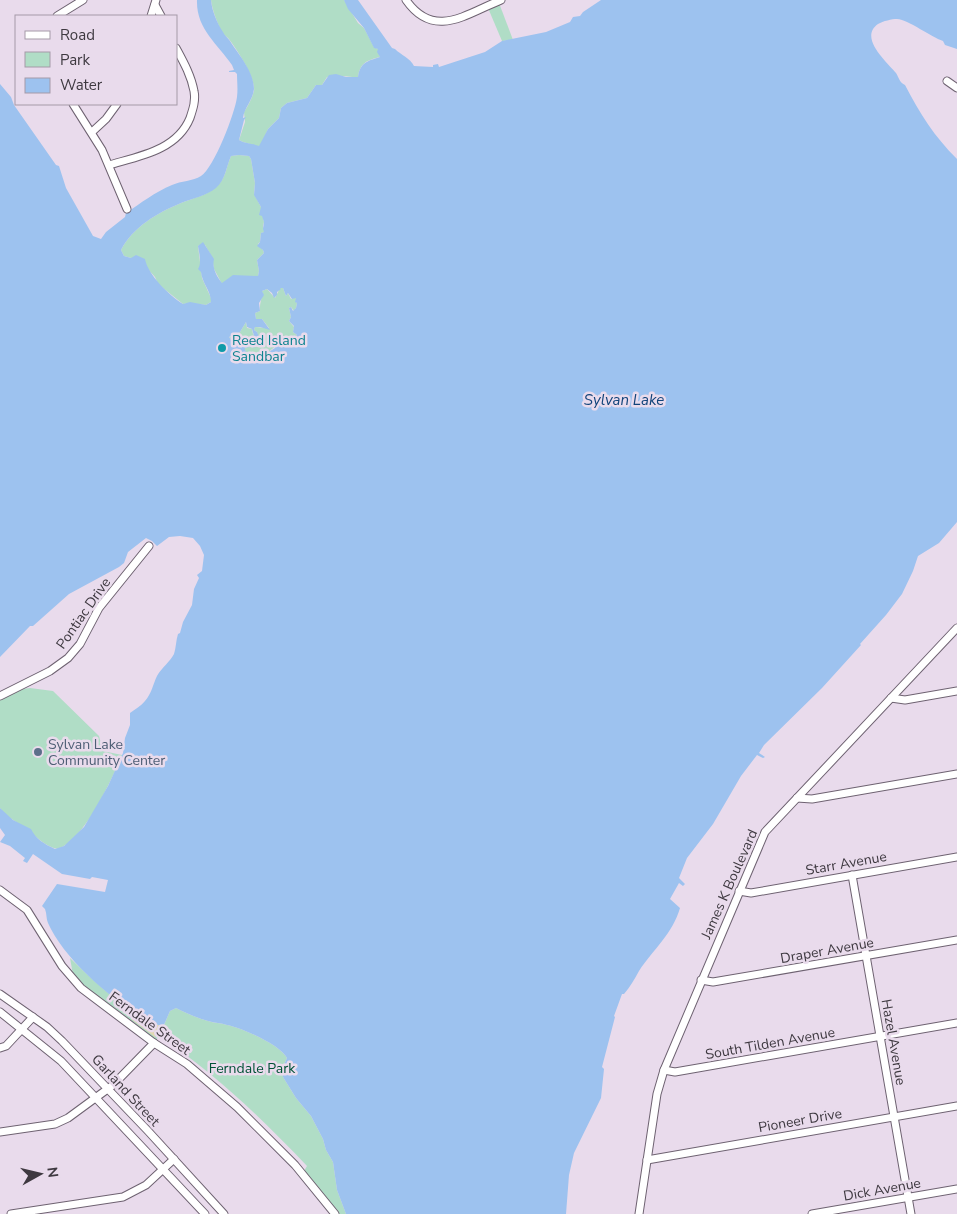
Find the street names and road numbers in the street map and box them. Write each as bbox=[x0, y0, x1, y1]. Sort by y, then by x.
street label: Pontiac Drive bbox=[52, 574, 115, 653]
street label: James K Boulevard bbox=[696, 826, 762, 943]
street label: Starr Avenue bbox=[804, 847, 888, 880]
street label: Draper Avenue bbox=[779, 933, 875, 968]
street label: Ferndale Street bbox=[105, 987, 194, 1060]
street label: Hazel Avenue bbox=[877, 997, 910, 1087]
street label: South Tilden Avenue bbox=[704, 1023, 836, 1064]
street label: Garland Street bbox=[87, 1050, 164, 1131]
street label: Pioneer Drive bbox=[757, 1104, 843, 1137]
street label: Dick Avenue bbox=[842, 1173, 922, 1206]

